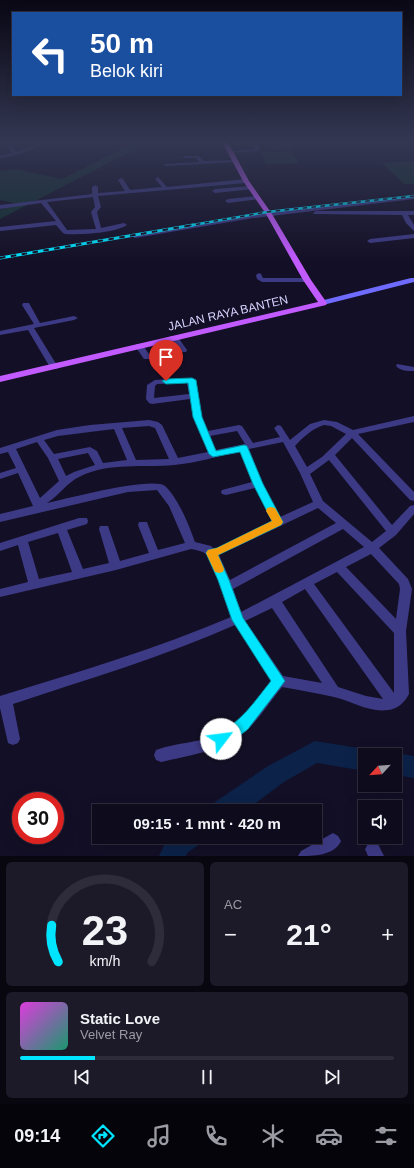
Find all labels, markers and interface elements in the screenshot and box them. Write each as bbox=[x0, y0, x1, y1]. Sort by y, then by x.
icon: left bbox=[24, 28, 76, 80]
text: 50 m bbox=[90, 28, 154, 59]
text: Belok kiri bbox=[90, 61, 163, 81]
street label: JALAN RAYA BANTEN bbox=[167, 292, 289, 334]
pin bbox=[149, 340, 183, 381]
icon: arrive bbox=[155, 346, 177, 368]
position arrow bbox=[200, 718, 242, 760]
north arrow bbox=[358, 748, 402, 792]
map controls bbox=[358, 748, 402, 844]
speed limit sign: 30 bbox=[12, 792, 64, 844]
button: sound bbox=[358, 800, 402, 844]
text: 09:15 · 1 mnt · 420 m bbox=[133, 815, 281, 832]
text: AC bbox=[224, 897, 242, 912]
text: 23 bbox=[82, 907, 128, 954]
text: 21° bbox=[286, 918, 332, 951]
text: − bbox=[224, 922, 237, 947]
text: + bbox=[381, 922, 394, 947]
text: km/h bbox=[90, 953, 121, 969]
text: Static Love bbox=[80, 1010, 160, 1027]
text: Velvet Ray bbox=[80, 1027, 142, 1042]
icon: previous bbox=[71, 1066, 93, 1088]
icon: pause bbox=[196, 1066, 218, 1088]
icon: next bbox=[321, 1066, 343, 1088]
icon: directions bbox=[89, 1122, 117, 1150]
icon: music bbox=[145, 1122, 173, 1150]
icon: phone bbox=[202, 1122, 230, 1150]
icon: climate bbox=[259, 1122, 287, 1150]
icon: car bbox=[315, 1122, 343, 1150]
icon: filters bbox=[372, 1122, 400, 1150]
text: 09:14 bbox=[14, 1126, 60, 1146]

